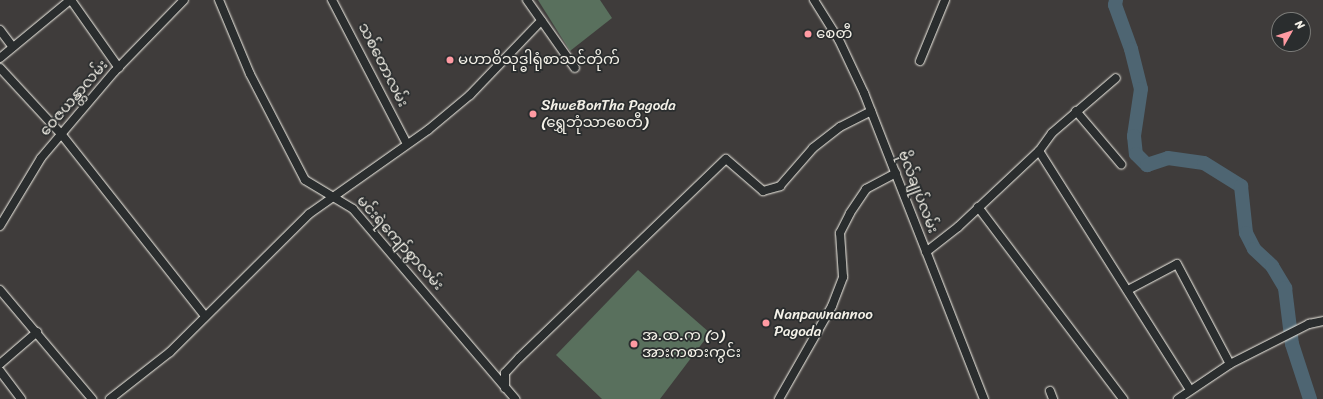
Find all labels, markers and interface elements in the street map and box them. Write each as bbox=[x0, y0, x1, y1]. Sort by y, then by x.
north arrow bbox=[1271, 12, 1311, 52]
text: N bbox=[1290, 16, 1310, 34]
street label: သစ်တောလမ်း bbox=[354, 20, 412, 110]
place label: စေတီ bbox=[816, 25, 852, 43]
marker: စေတီ bbox=[803, 29, 813, 39]
place label: မဟာဝိသုဒ္ဓါရုံစာသင်တိုက် bbox=[458, 51, 620, 69]
marker: မဟာဝိသုဒ္ဓါရုံစာသင်တိုက် bbox=[445, 55, 455, 65]
street label: ဝေဇယန္တာလမ်း bbox=[36, 56, 112, 140]
place label: ShweBonTha Pagoda (ရွှေဘုံသာစေတီ) bbox=[541, 96, 676, 131]
marker: ShweBonTha Pagoda (ရွှေဘုံသာစေတီ) bbox=[528, 109, 538, 119]
street label: ဗိုလ်ချုပ်လမ်း bbox=[894, 148, 942, 236]
street label: မင်းရဲကျော်စွာလမ်း bbox=[353, 192, 447, 294]
place label: Nanpawnannoo Pagoda bbox=[774, 305, 873, 340]
marker: Nanpawnannoo Pagoda bbox=[761, 318, 771, 328]
place label: အ.ထ.က (၁) အားကစားကွင်း bbox=[642, 326, 741, 361]
marker: အ.ထ.က (၁) အားကစားကွင်း bbox=[629, 339, 639, 349]

